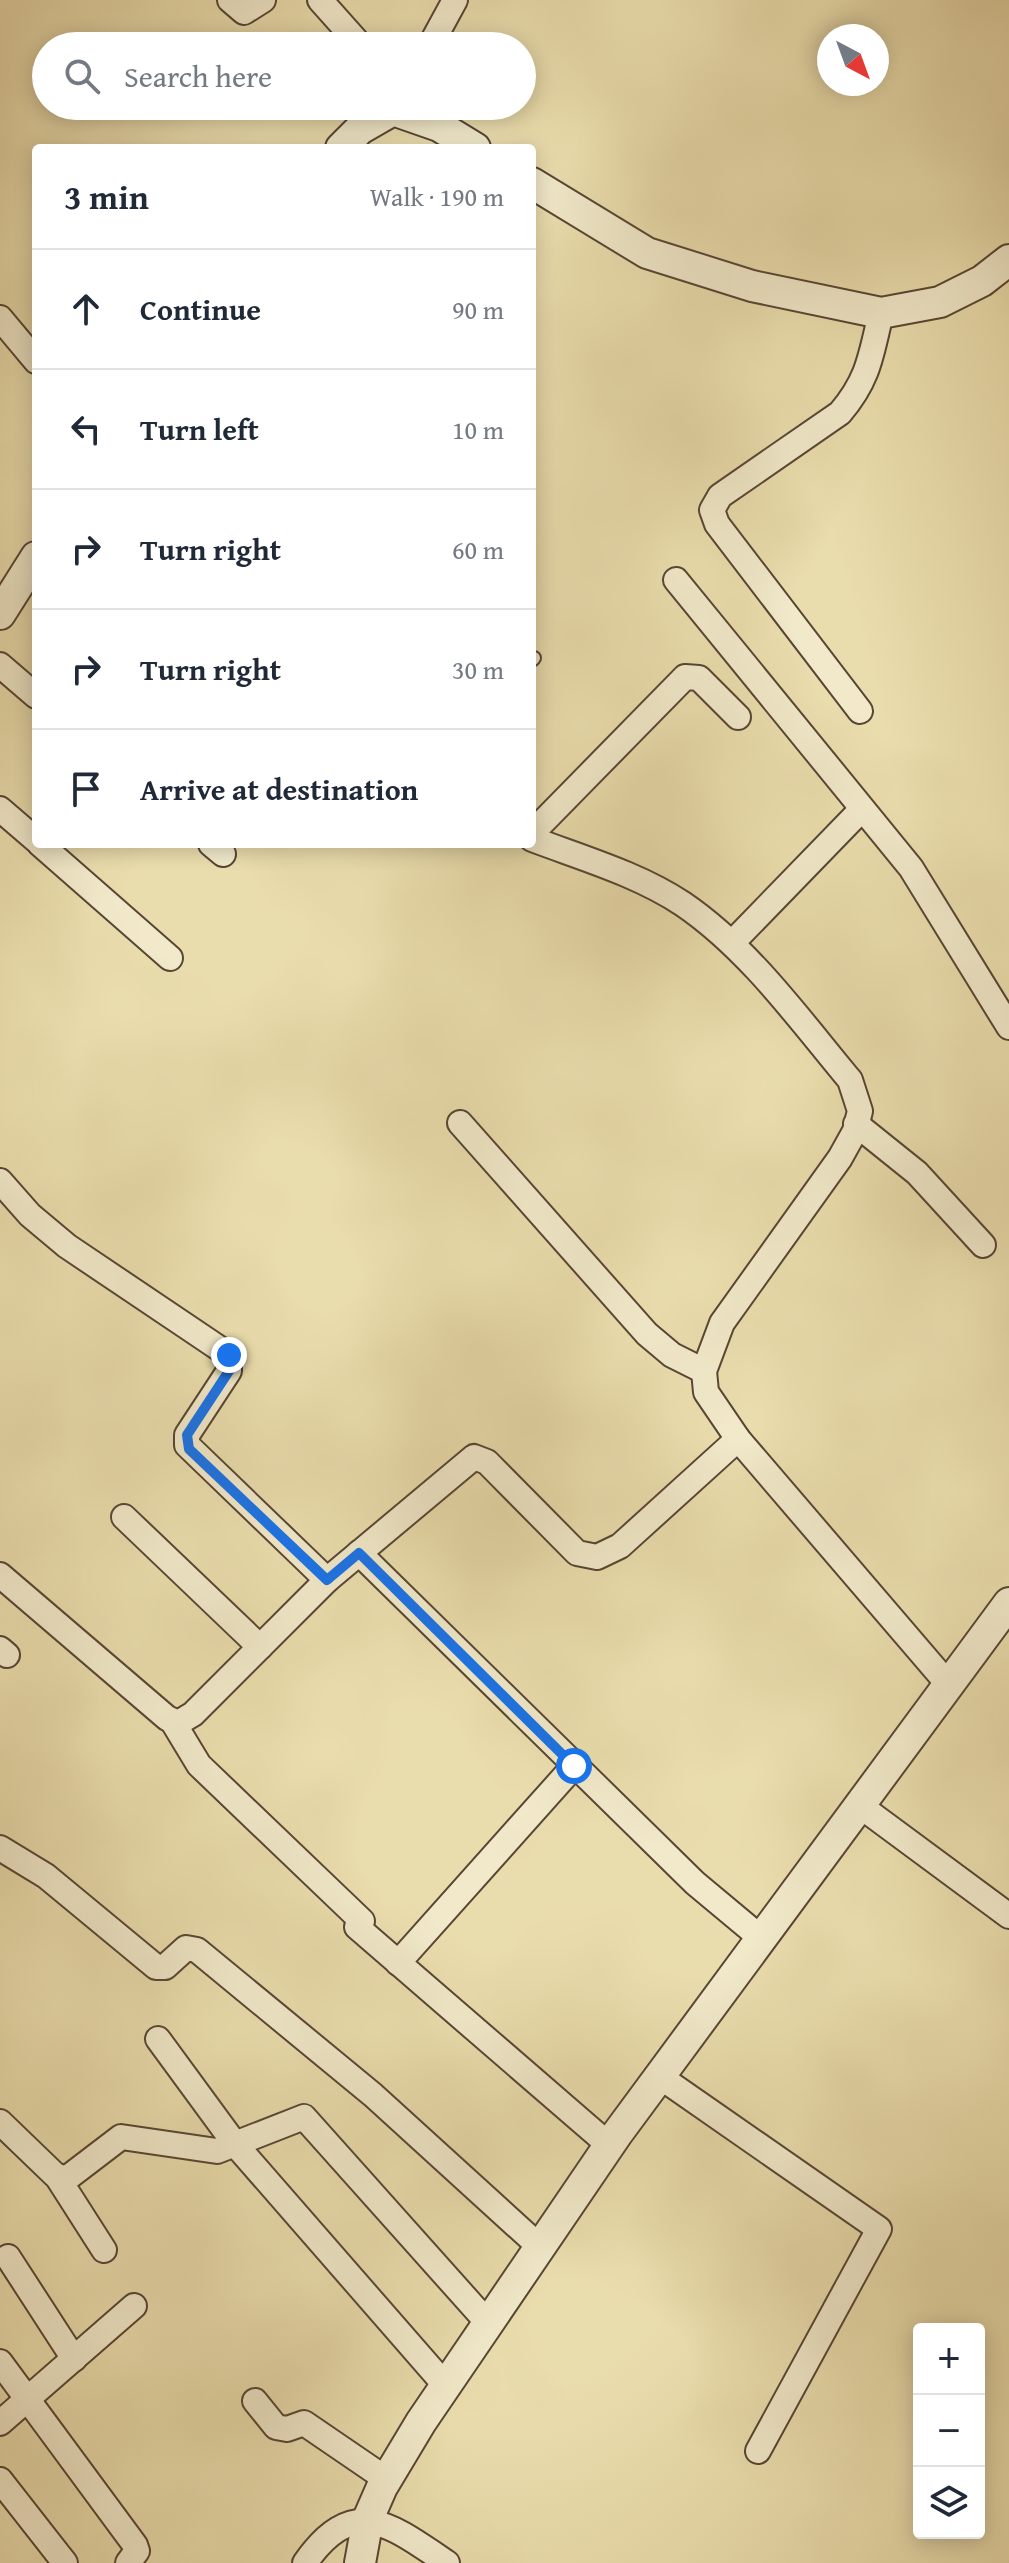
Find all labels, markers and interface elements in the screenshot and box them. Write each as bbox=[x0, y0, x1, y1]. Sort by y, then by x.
north arrow bbox=[817, 24, 889, 96]
search box bbox=[32, 32, 536, 120]
icon: search bbox=[60, 54, 104, 98]
text: Search here bbox=[124, 54, 272, 98]
text: 3 min bbox=[64, 172, 149, 221]
text: Walk · 190 m bbox=[370, 177, 504, 216]
icon: ahead bbox=[64, 287, 108, 331]
text: Continue bbox=[140, 287, 261, 331]
text: 90 m bbox=[452, 290, 504, 329]
icon: left bbox=[64, 407, 108, 451]
text: Turn left bbox=[140, 407, 259, 451]
text: 10 m bbox=[452, 410, 504, 449]
icon: right bbox=[64, 527, 108, 571]
text: Turn right bbox=[140, 527, 281, 571]
text: 60 m bbox=[452, 530, 504, 569]
icon: right bbox=[64, 647, 108, 691]
text: Turn right bbox=[140, 647, 281, 691]
text: 30 m bbox=[452, 650, 504, 689]
icon: arrive bbox=[64, 767, 108, 811]
text: Arrive at destination bbox=[140, 767, 418, 811]
route end bbox=[211, 1337, 247, 1373]
route start bbox=[556, 1748, 592, 1784]
map controls bbox=[913, 2323, 985, 2539]
button: + bbox=[913, 2323, 985, 2395]
button: − bbox=[913, 2395, 985, 2467]
button: layers bbox=[913, 2467, 985, 2539]

